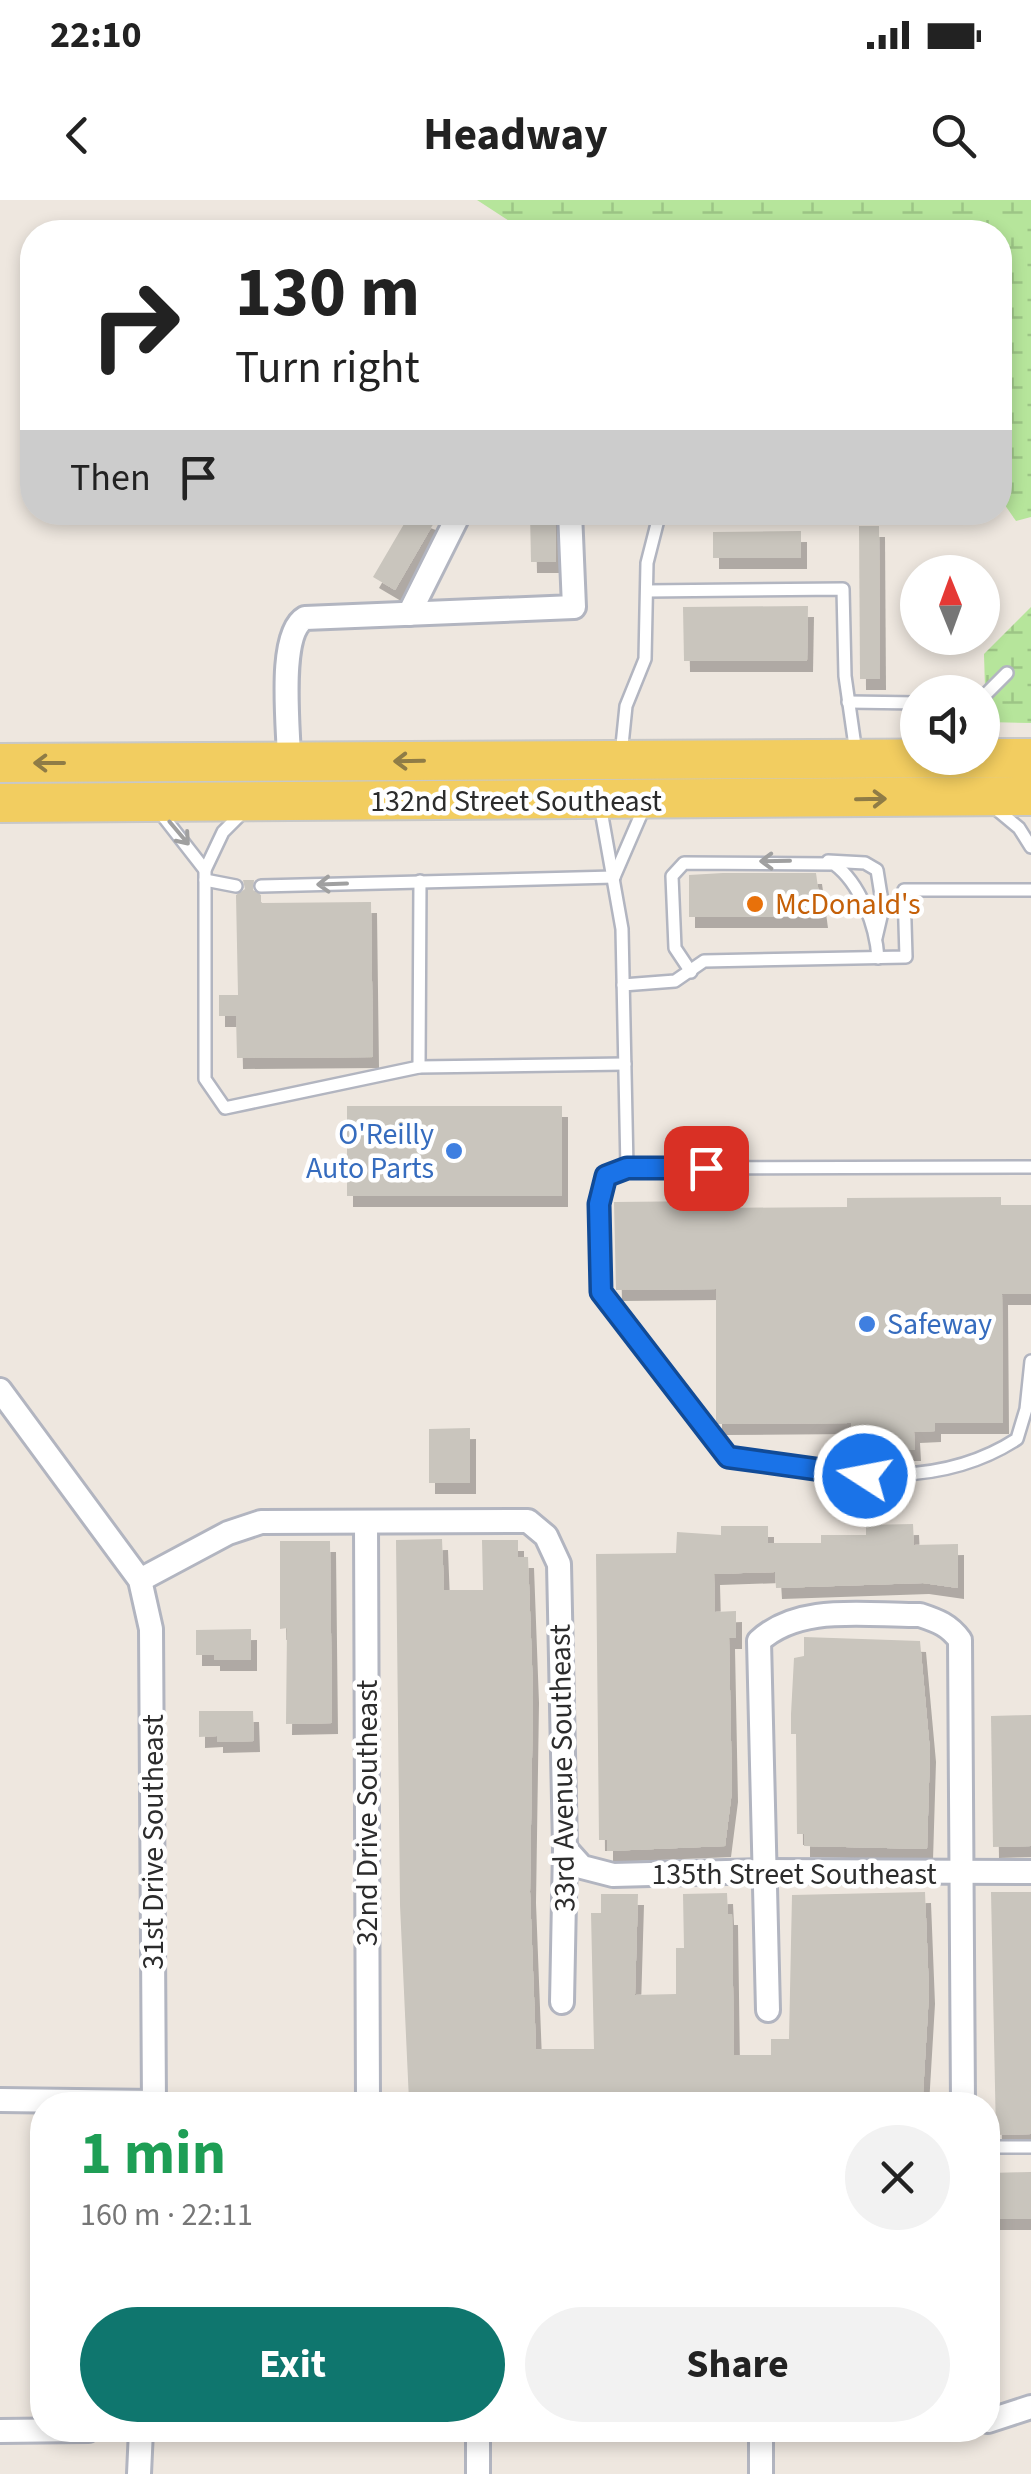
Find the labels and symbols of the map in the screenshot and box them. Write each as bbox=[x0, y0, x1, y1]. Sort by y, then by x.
north arrow bbox=[900, 555, 1000, 655]
one-way arrow bbox=[393, 752, 426, 770]
one-way arrow bbox=[33, 754, 66, 772]
street label: 132nd Street Southeast bbox=[370, 780, 662, 823]
one-way arrow bbox=[855, 789, 887, 808]
one-way arrow bbox=[168, 819, 190, 845]
one-way arrow bbox=[759, 852, 791, 871]
one-way arrow bbox=[316, 874, 348, 893]
place label: McDonald's bbox=[775, 883, 920, 926]
marker: McDonald's bbox=[744, 893, 766, 915]
place label: O'Reilly Auto Parts bbox=[306, 1113, 434, 1190]
pin bbox=[664, 1126, 749, 1211]
marker: O'Reilly Auto Parts bbox=[443, 1140, 465, 1162]
place label: Safeway bbox=[887, 1303, 992, 1346]
marker: Safeway bbox=[856, 1313, 878, 1335]
position arrow bbox=[813, 1424, 917, 1528]
street label: 33rd Avenue Southeast bbox=[538, 1624, 587, 1912]
street label: 32nd Drive Southeast bbox=[346, 1680, 389, 1946]
street label: 31st Drive Southeast bbox=[132, 1714, 175, 1970]
street label: 135th Street Southeast bbox=[651, 1853, 937, 1896]

